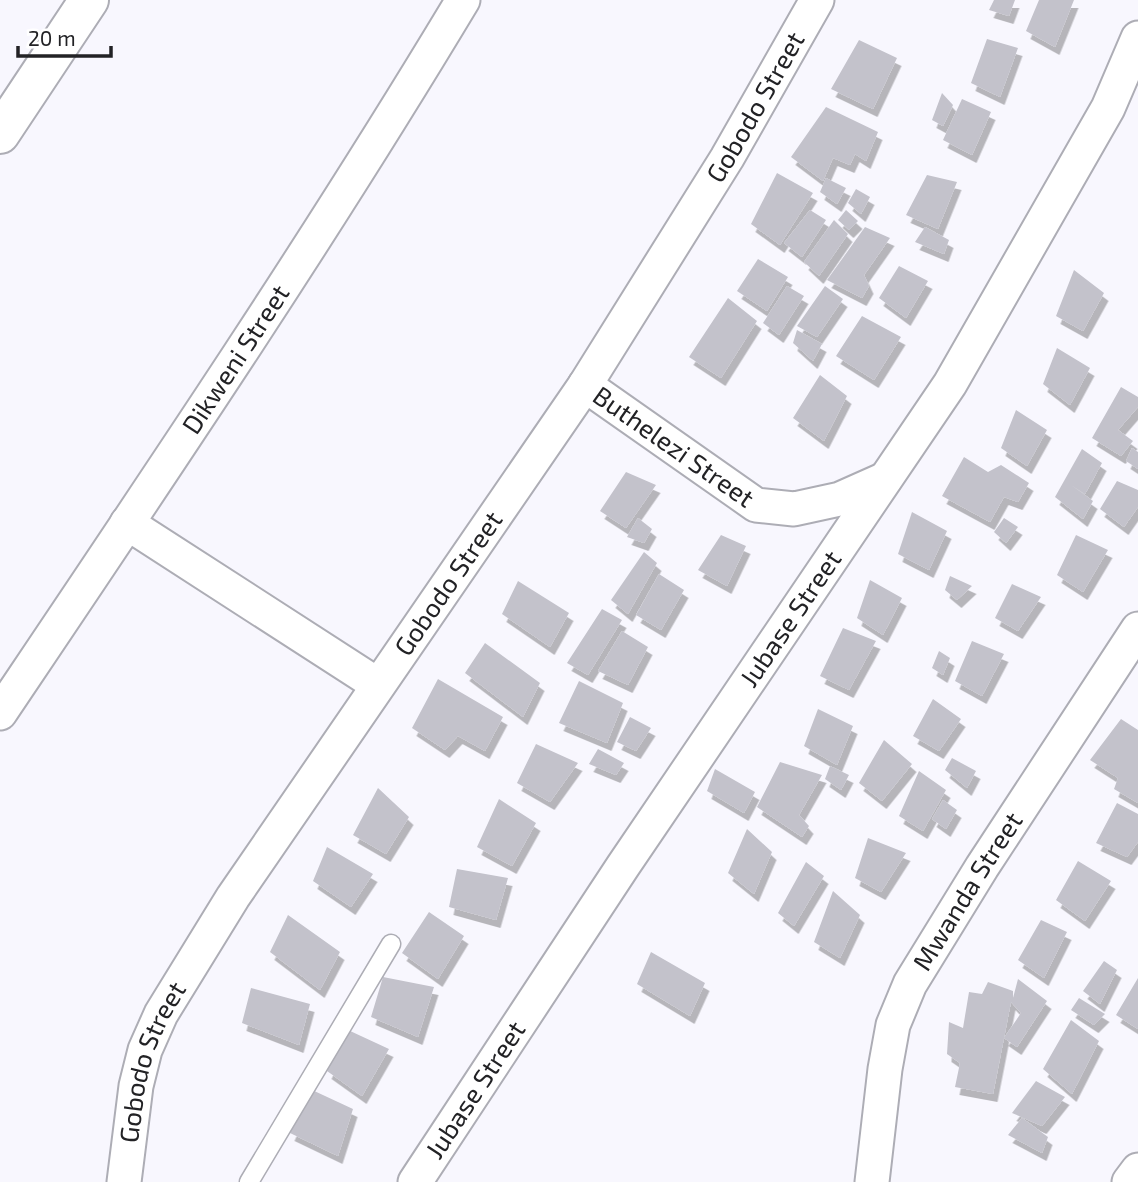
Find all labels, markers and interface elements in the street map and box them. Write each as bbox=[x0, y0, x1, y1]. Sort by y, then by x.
scale bar bbox=[18, 14, 110, 58]
text: 20 m bbox=[28, 25, 76, 50]
street label: Gobodo Street bbox=[699, 26, 810, 187]
street label: Dikweni Street bbox=[174, 278, 295, 439]
street label: Buthelezi Street bbox=[588, 379, 761, 513]
street label: Gobodo Street bbox=[387, 504, 508, 661]
street label: Jubase Street bbox=[732, 544, 847, 692]
street label: Mwanda Street bbox=[905, 806, 1028, 975]
street label: Gobodo Street bbox=[112, 975, 191, 1144]
street label: Jubase Street bbox=[418, 1015, 531, 1164]

